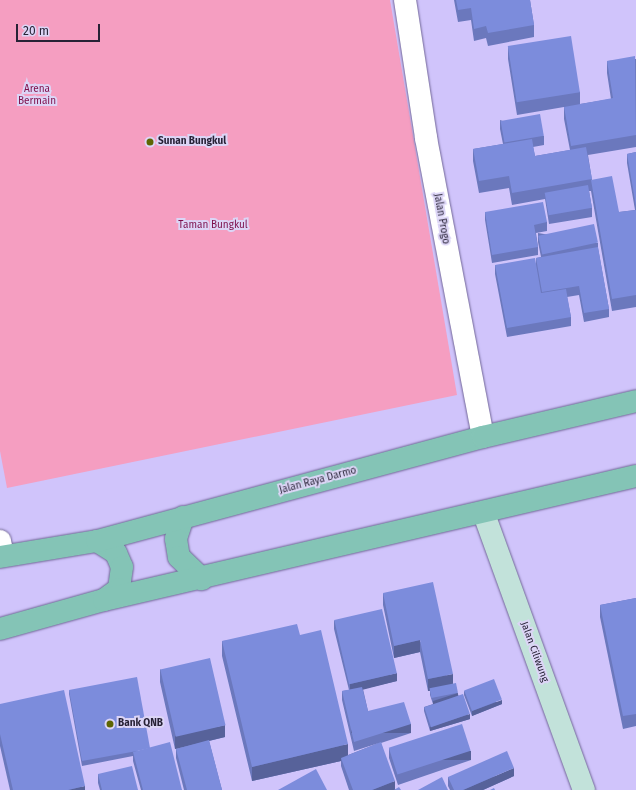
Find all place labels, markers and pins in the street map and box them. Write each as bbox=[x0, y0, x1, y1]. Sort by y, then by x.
place label: Sunan Bungkul bbox=[158, 136, 226, 148]
marker: Sunan Bungkul bbox=[145, 137, 155, 147]
place label: Bank QNB bbox=[118, 718, 163, 730]
marker: Bank QNB bbox=[105, 719, 115, 729]

